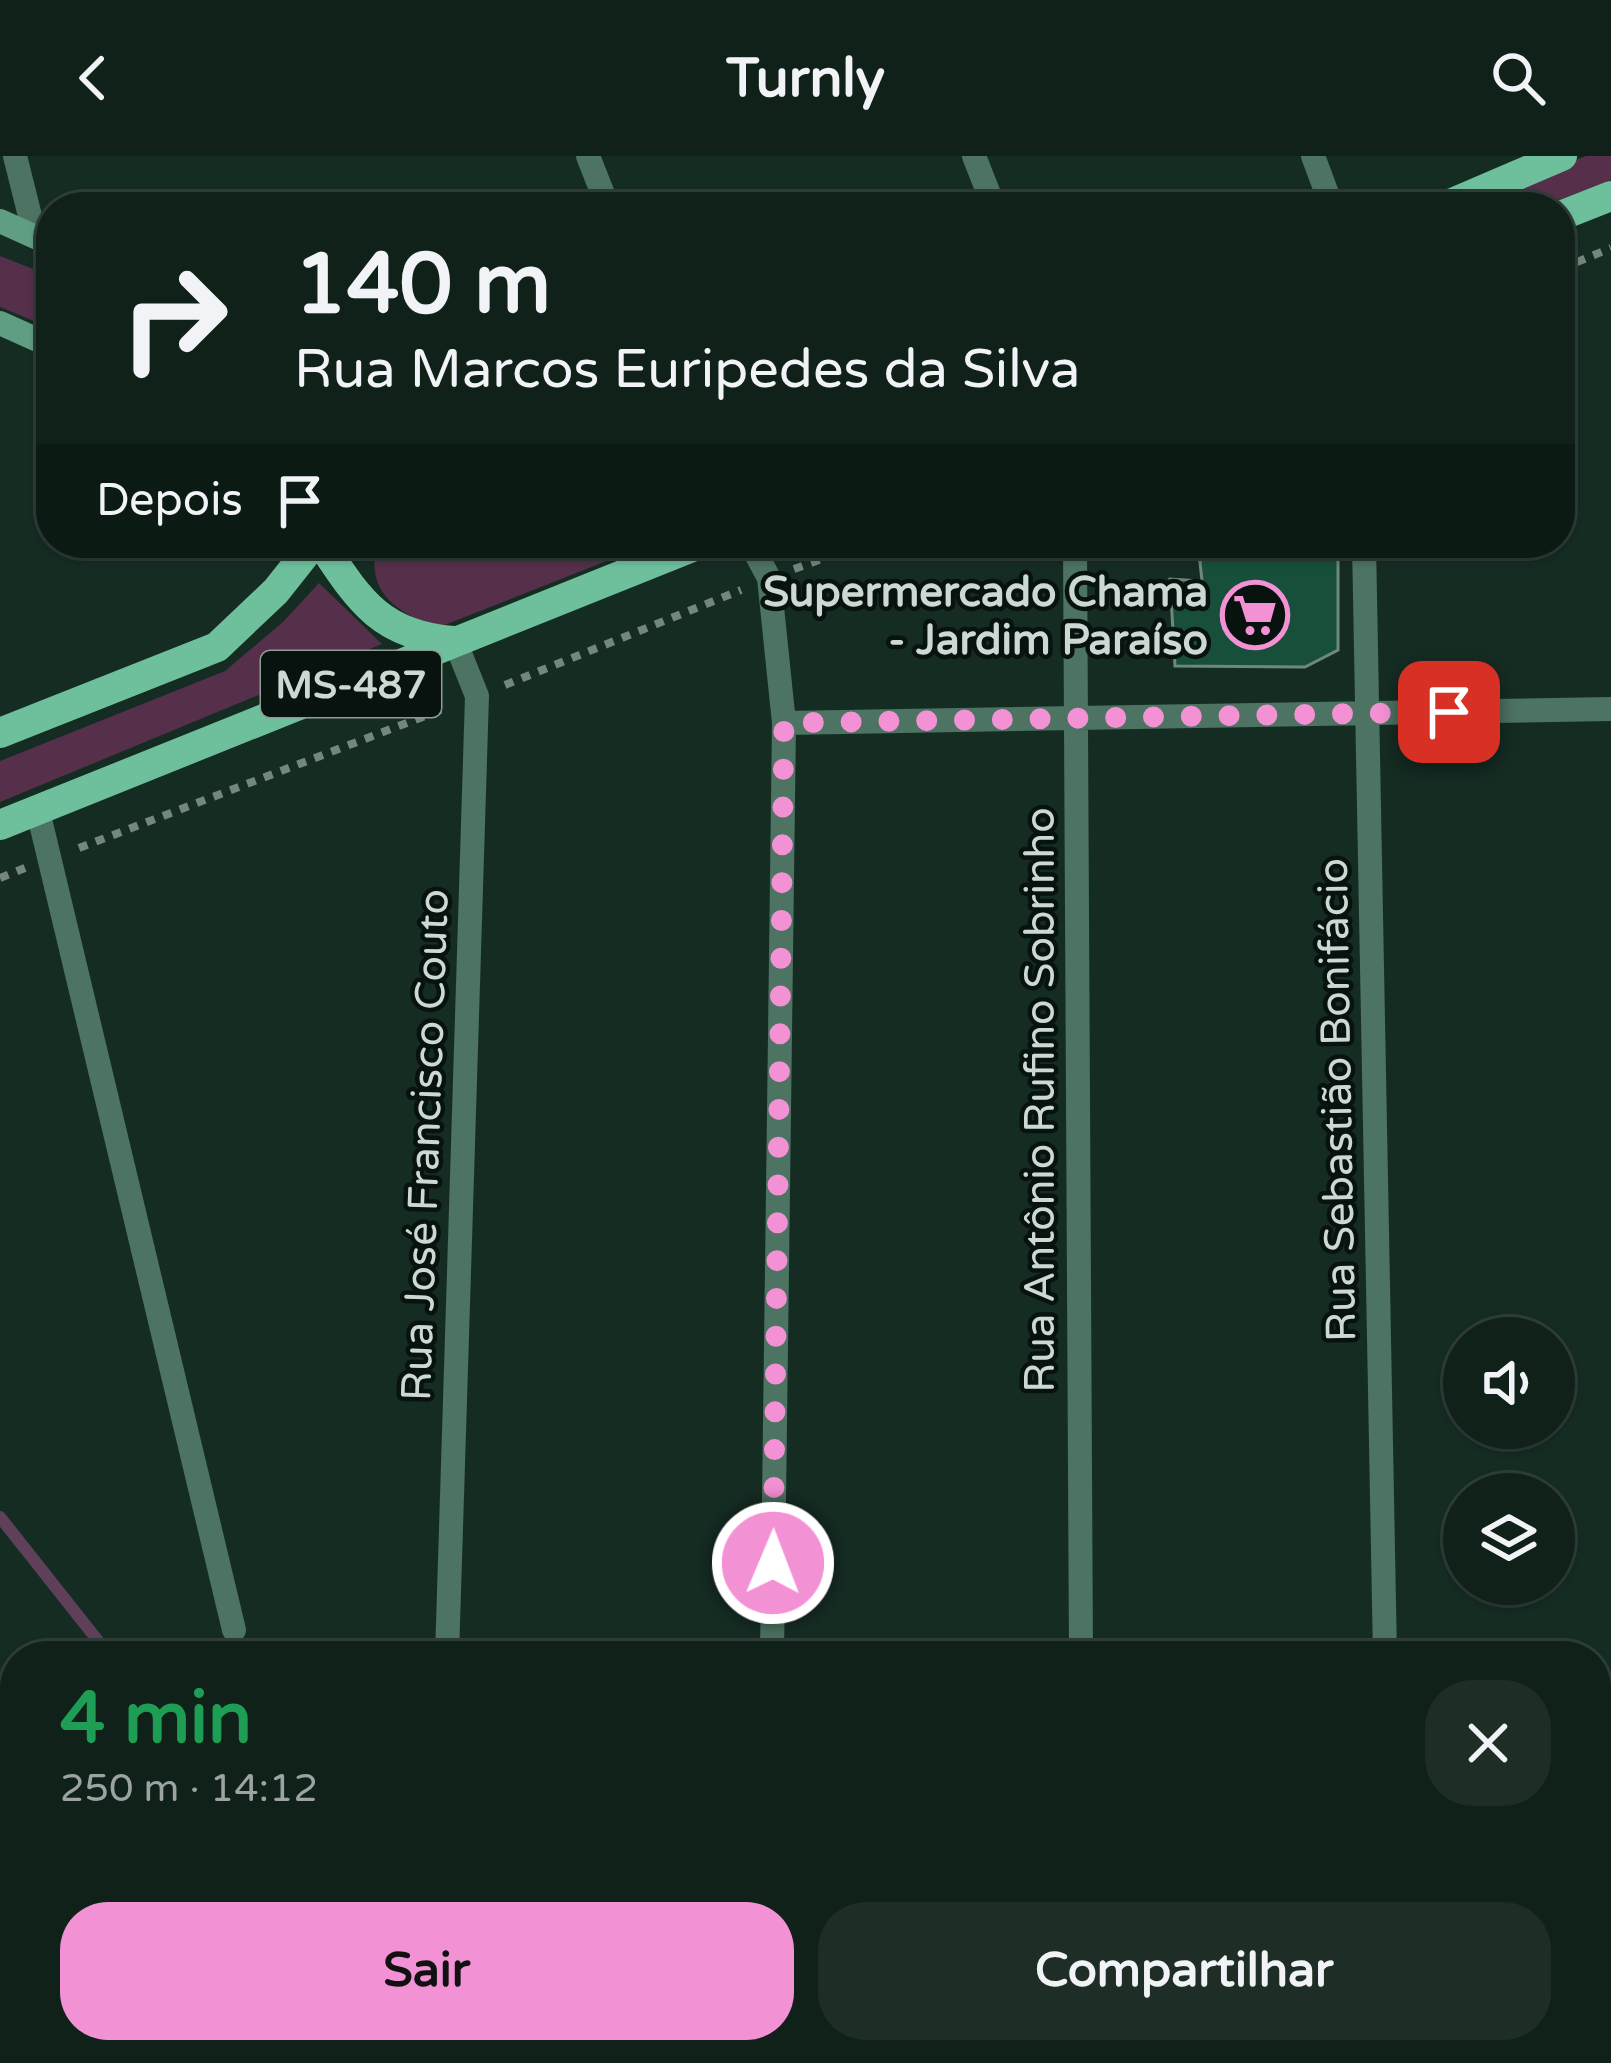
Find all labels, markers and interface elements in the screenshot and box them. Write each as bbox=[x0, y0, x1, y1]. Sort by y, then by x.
icon: back bbox=[60, 45, 126, 111]
icon: search bbox=[1485, 45, 1551, 111]
text: Turnly bbox=[726, 46, 885, 111]
text: 140 m bbox=[294, 235, 551, 336]
icon: right bbox=[96, 240, 252, 396]
text: Rua Marcos Euripedes da Silva bbox=[294, 337, 1080, 402]
icon: arrive bbox=[267, 468, 333, 534]
text: Depois bbox=[96, 474, 243, 528]
place label: Supermercado Chama - Jardim Paraíso bbox=[763, 567, 1208, 666]
supermarket icon: Supermercado Chama - Jardim Paraíso bbox=[1220, 580, 1290, 650]
road number: MS-487 bbox=[261, 651, 441, 717]
pin bbox=[1398, 661, 1500, 763]
icon: arrive bbox=[1416, 679, 1482, 745]
street label: Rua Antônio Rufino Sobrinho bbox=[1015, 807, 1066, 1393]
street label: Rua Sebastião Bonifácio bbox=[1308, 857, 1367, 1342]
street label: Rua José Francisco Couto bbox=[391, 888, 460, 1402]
map controls bbox=[1443, 1317, 1575, 1605]
button: sound bbox=[1443, 1317, 1575, 1449]
button: layers bbox=[1443, 1473, 1575, 1605]
position arrow bbox=[710, 1500, 836, 1626]
text: 4 min bbox=[60, 1676, 252, 1763]
button: close bbox=[1425, 1680, 1551, 1806]
text: 250 m · 14:12 bbox=[60, 1765, 318, 1812]
button: Sair bbox=[60, 1902, 794, 2040]
button: Compartilhar bbox=[818, 1902, 1551, 2040]

